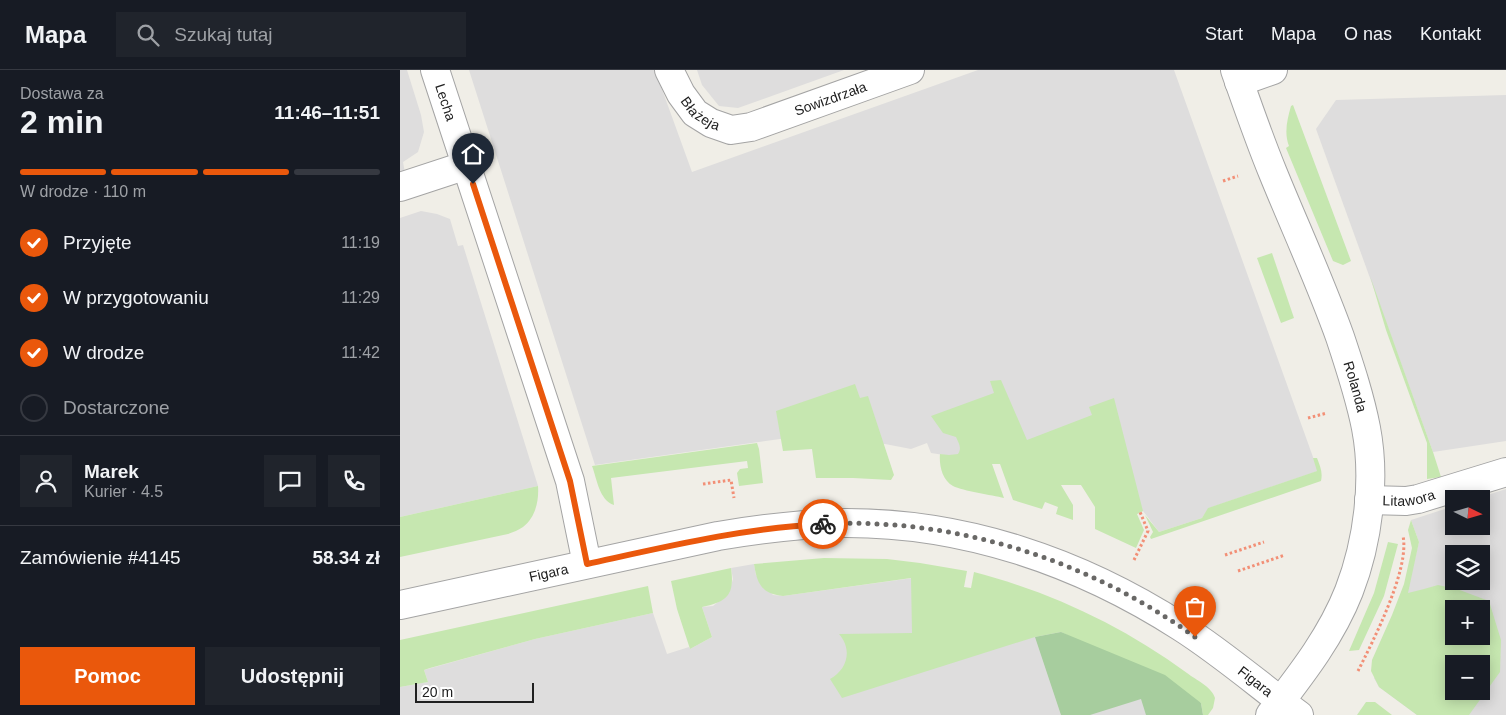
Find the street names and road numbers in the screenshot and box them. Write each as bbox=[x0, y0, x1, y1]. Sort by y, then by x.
street label: Sowizdrzała bbox=[792, 78, 869, 119]
street label: Lecha bbox=[432, 82, 459, 123]
street label: Błażeja bbox=[678, 93, 722, 133]
street label: Rolanda bbox=[1341, 359, 1370, 414]
street label: Litawora bbox=[1382, 486, 1437, 509]
street label: Figara bbox=[527, 561, 570, 585]
street label: Figara bbox=[1235, 663, 1276, 700]

